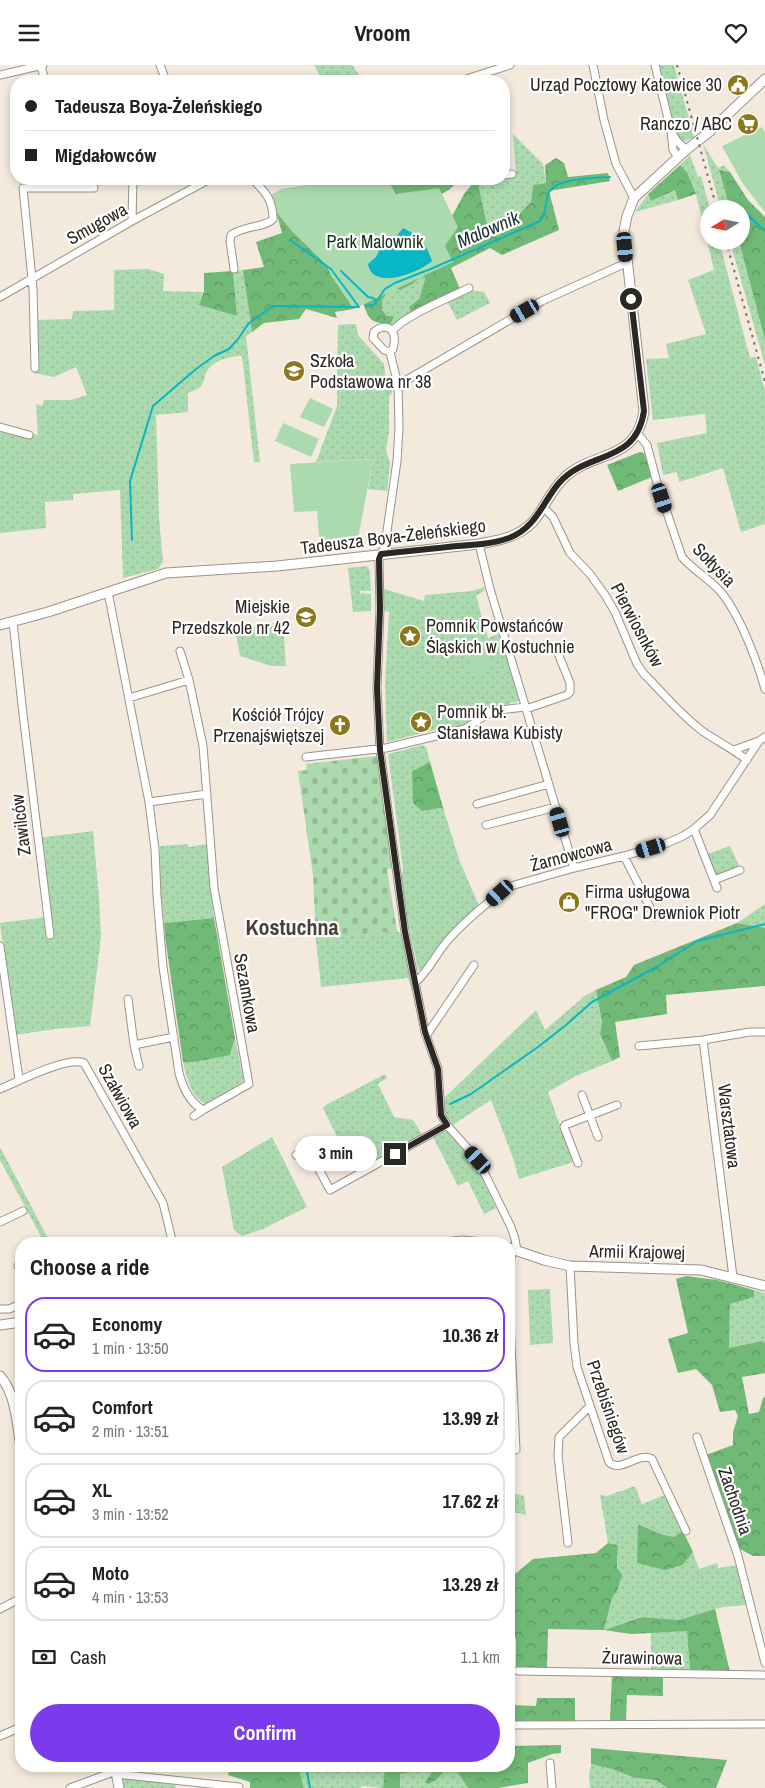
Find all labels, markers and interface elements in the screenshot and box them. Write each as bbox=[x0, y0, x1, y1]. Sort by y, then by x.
text: Vroom bbox=[354, 18, 411, 48]
icon: menu bbox=[15, 19, 43, 47]
icon: heart bbox=[722, 19, 750, 47]
place label: Urząd Pocztowy Katowice 30 bbox=[530, 72, 722, 97]
public building icon: Urząd Pocztowy Katowice 30 bbox=[726, 73, 750, 97]
text: Tadeusza Boya-Żeleńskiego bbox=[55, 93, 263, 119]
place label: Ranczo / ABC bbox=[640, 111, 732, 136]
supermarket icon: Ranczo / ABC bbox=[736, 112, 760, 136]
text: Migdałowców bbox=[55, 142, 156, 168]
street label: Smugowa bbox=[62, 197, 132, 250]
north arrow bbox=[700, 200, 750, 250]
map controls bbox=[700, 200, 750, 250]
water label: Malownik bbox=[453, 204, 524, 254]
park label: Park Malownik bbox=[327, 229, 424, 254]
car bbox=[616, 231, 633, 263]
route start bbox=[620, 288, 642, 310]
car bbox=[508, 297, 541, 325]
place label: Szkoła Podstawowa nr 38 bbox=[310, 348, 431, 394]
school or university icon: Szkoła Podstawowa nr 38 bbox=[282, 359, 306, 383]
car bbox=[650, 481, 673, 515]
street label: Tadeusza Boya-Żeleńskiego bbox=[299, 513, 487, 560]
street label: Sołtysia bbox=[687, 537, 742, 592]
street label: Pierwiosnków bbox=[605, 578, 670, 671]
place label: Miejskie Przedszkole nr 42 bbox=[172, 594, 290, 640]
school or university icon: Miejskie Przedszkole nr 42 bbox=[294, 605, 318, 629]
place label: Pomnik Powstańców Śląskich w Kostuchnie bbox=[426, 613, 575, 659]
place icon: Pomnik Powstańców Śląskich w Kostuchnie bbox=[398, 624, 422, 648]
place label: Pomnik bł. Stanisława Kubisty bbox=[437, 699, 563, 745]
place label: Kościół Trójcy Przenajświętszej bbox=[213, 702, 325, 748]
place icon: Pomnik bł. Stanisława Kubisty bbox=[409, 710, 433, 734]
church icon: Kościół Trójcy Przenajświętszej bbox=[328, 713, 352, 737]
street label: Zawilców bbox=[4, 793, 37, 857]
car bbox=[548, 806, 571, 838]
street label: Żarnowcowa bbox=[527, 832, 615, 877]
car bbox=[634, 836, 667, 860]
car bbox=[483, 877, 516, 909]
place label: Firma usługowa "FROG" Drewniok Piotr bbox=[585, 879, 740, 925]
shop icon: Firma usługowa "FROG" Drewniok Piotr bbox=[557, 890, 581, 914]
district label: Kostuchna bbox=[245, 912, 339, 942]
street label: Sezamkowa bbox=[228, 951, 267, 1035]
street label: Szałwiowa bbox=[92, 1059, 148, 1133]
street label: Warsztatowa bbox=[712, 1082, 747, 1170]
callout: 3 min bbox=[295, 1137, 378, 1171]
text: 3 min bbox=[319, 1142, 353, 1164]
route end bbox=[384, 1143, 406, 1165]
car bbox=[462, 1144, 493, 1176]
street label: Armii Krajowej bbox=[588, 1238, 685, 1265]
text: Choose a ride bbox=[30, 1252, 149, 1282]
text: Economy bbox=[92, 1311, 162, 1337]
icon: car bbox=[32, 1312, 77, 1357]
text: 10.36 zł bbox=[443, 1322, 498, 1348]
text: 1 min · 13:50 bbox=[92, 1337, 169, 1359]
street label: Przebiśniegów bbox=[581, 1357, 636, 1457]
text: Comfort bbox=[92, 1394, 153, 1420]
icon: car bbox=[32, 1395, 77, 1440]
text: 13.99 zł bbox=[443, 1405, 498, 1431]
text: 2 min · 13:51 bbox=[92, 1420, 169, 1442]
street label: Zachodnia bbox=[712, 1464, 759, 1538]
text: XL bbox=[92, 1477, 112, 1503]
icon: car bbox=[32, 1478, 77, 1523]
text: 17.62 zł bbox=[443, 1488, 498, 1514]
text: 3 min · 13:52 bbox=[92, 1503, 169, 1525]
text: Moto bbox=[92, 1560, 129, 1586]
icon: car bbox=[32, 1561, 77, 1606]
text: 13.29 zł bbox=[443, 1571, 498, 1597]
text: 4 min · 13:53 bbox=[92, 1586, 169, 1608]
icon: cash bbox=[30, 1643, 58, 1671]
text: Cash bbox=[70, 1644, 106, 1670]
street label: Żurawinowa bbox=[602, 1644, 682, 1671]
text: 1.1 km bbox=[461, 1646, 500, 1668]
button: Confirm bbox=[30, 1704, 500, 1762]

